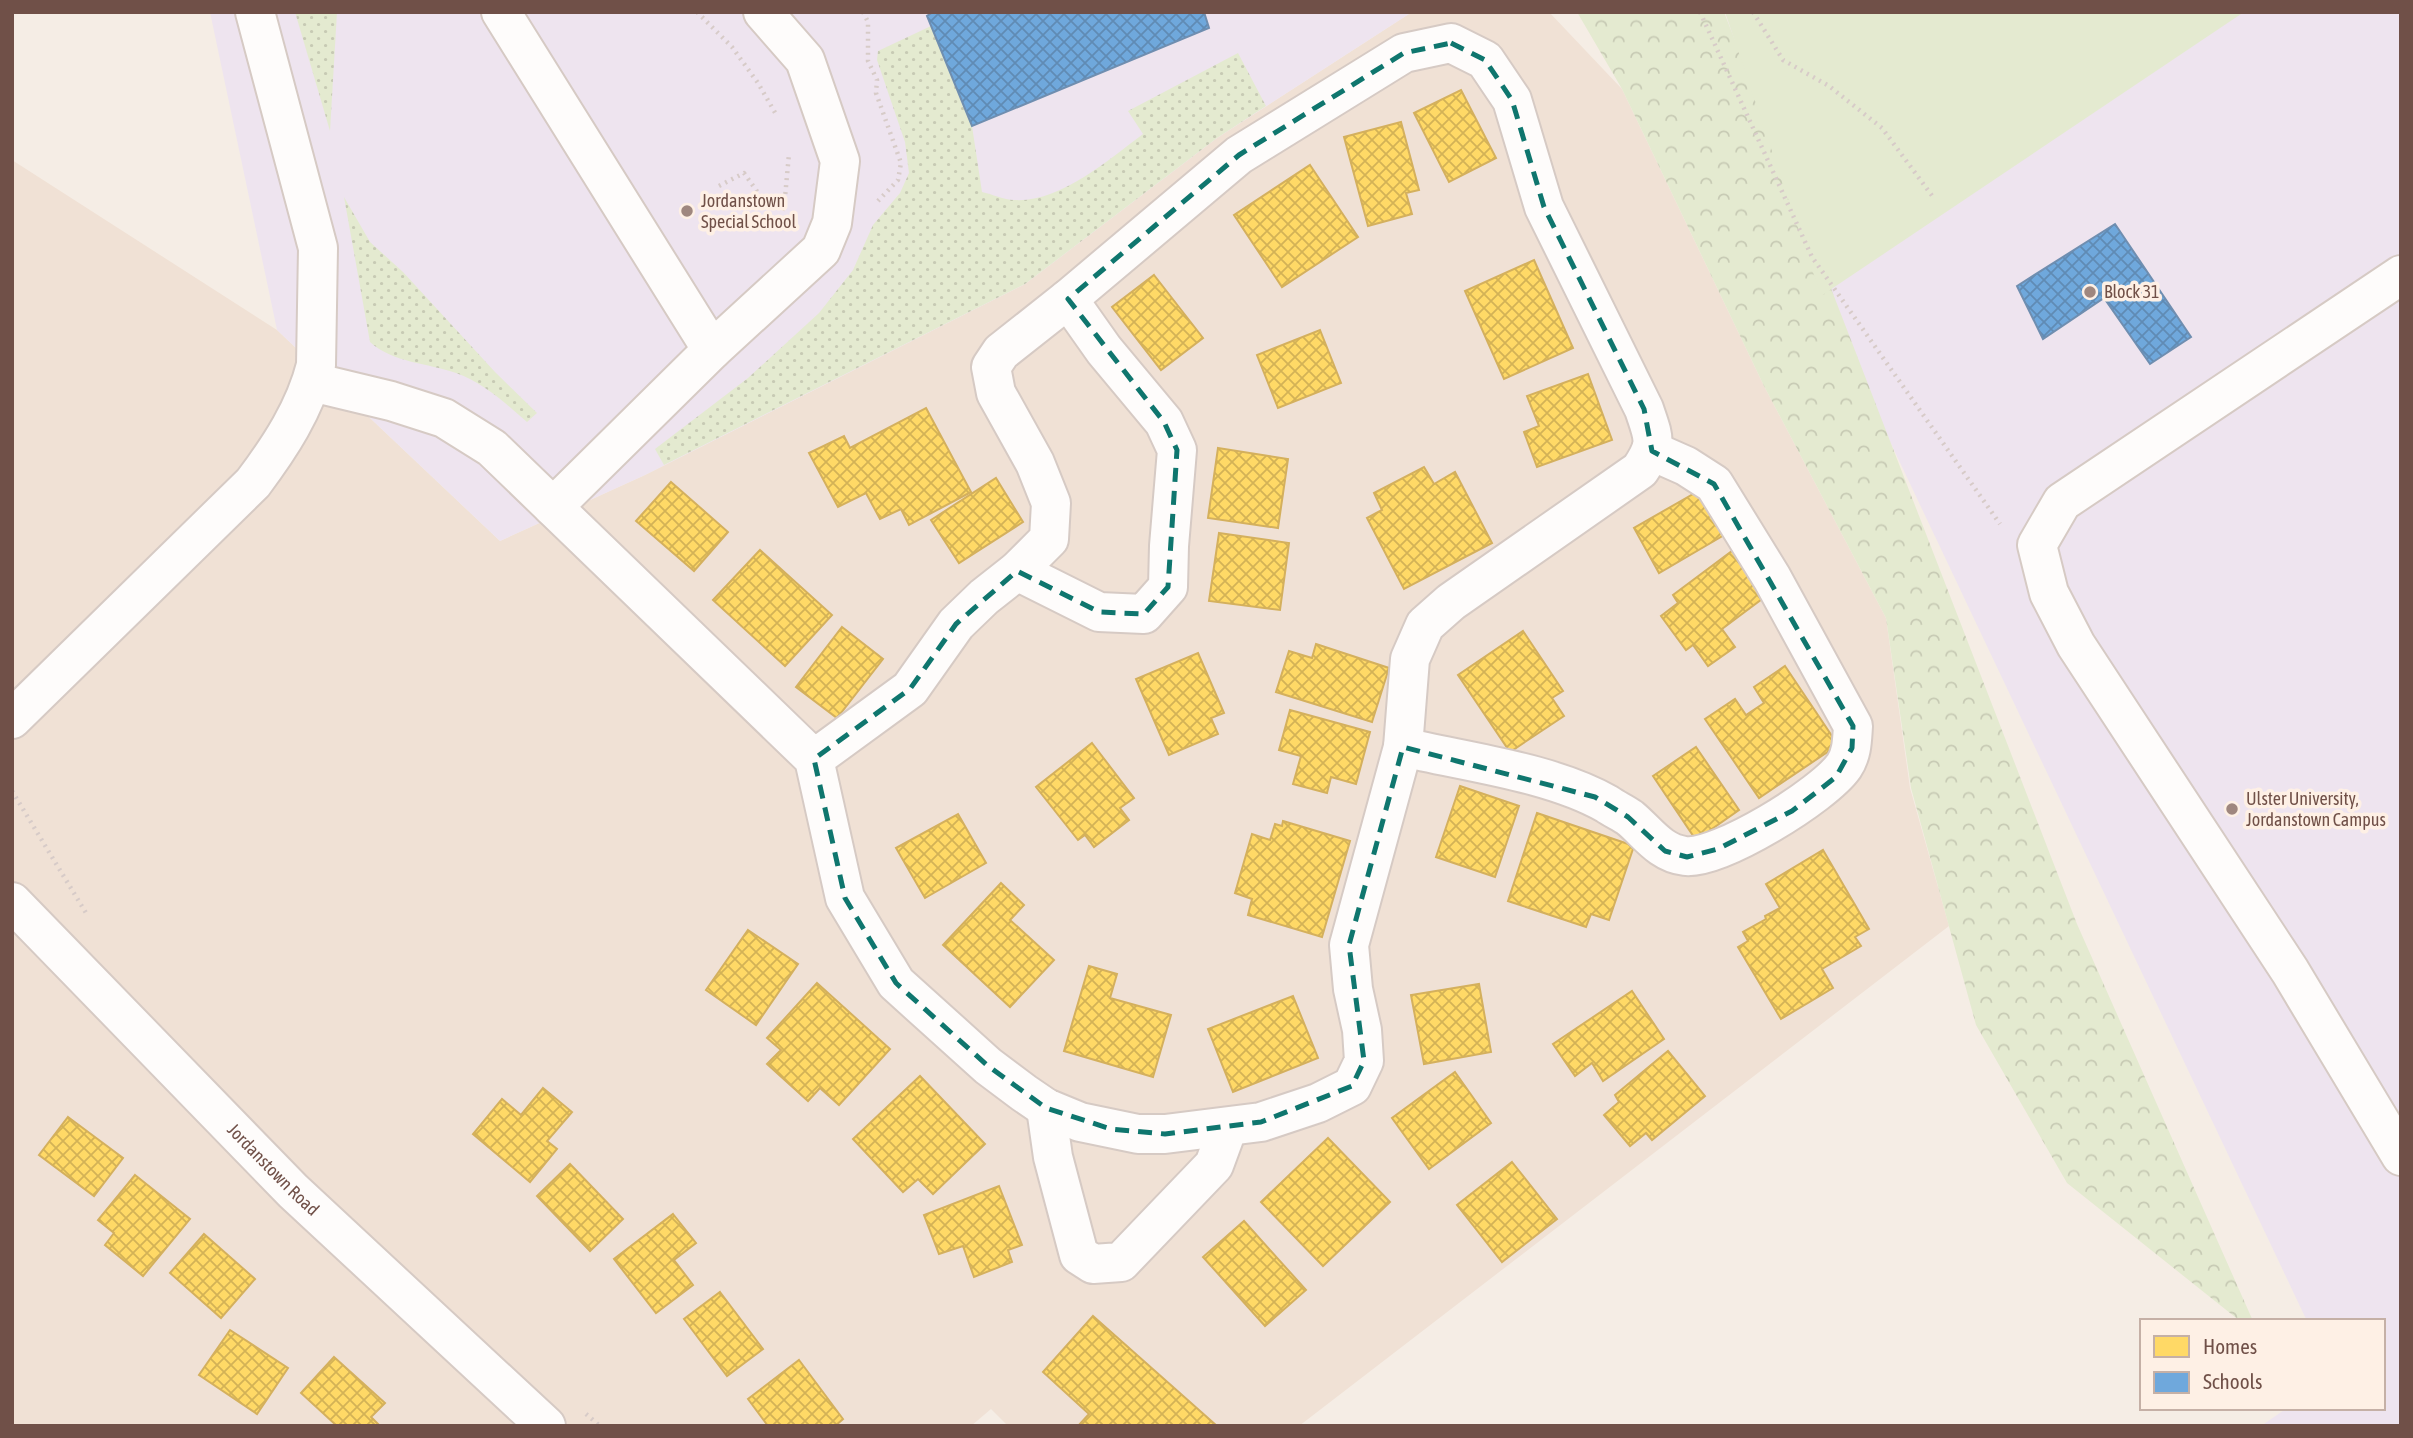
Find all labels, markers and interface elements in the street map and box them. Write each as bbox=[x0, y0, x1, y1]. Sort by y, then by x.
place label: Jordanstown Special School bbox=[701, 190, 796, 232]
marker: Jordanstown Special School bbox=[679, 203, 695, 219]
place label: Block 31 bbox=[2104, 281, 2160, 302]
marker: Block 31 bbox=[2082, 284, 2098, 300]
place label: Ulster University, Jordanstown Campus bbox=[2246, 788, 2386, 830]
marker: Ulster University, Jordanstown Campus bbox=[2224, 801, 2240, 817]
street label: Jordanstown Road bbox=[223, 1119, 324, 1220]
legend bbox=[2140, 1319, 2385, 1410]
text: Homes bbox=[2203, 1334, 2257, 1358]
text: Schools bbox=[2203, 1369, 2263, 1393]

